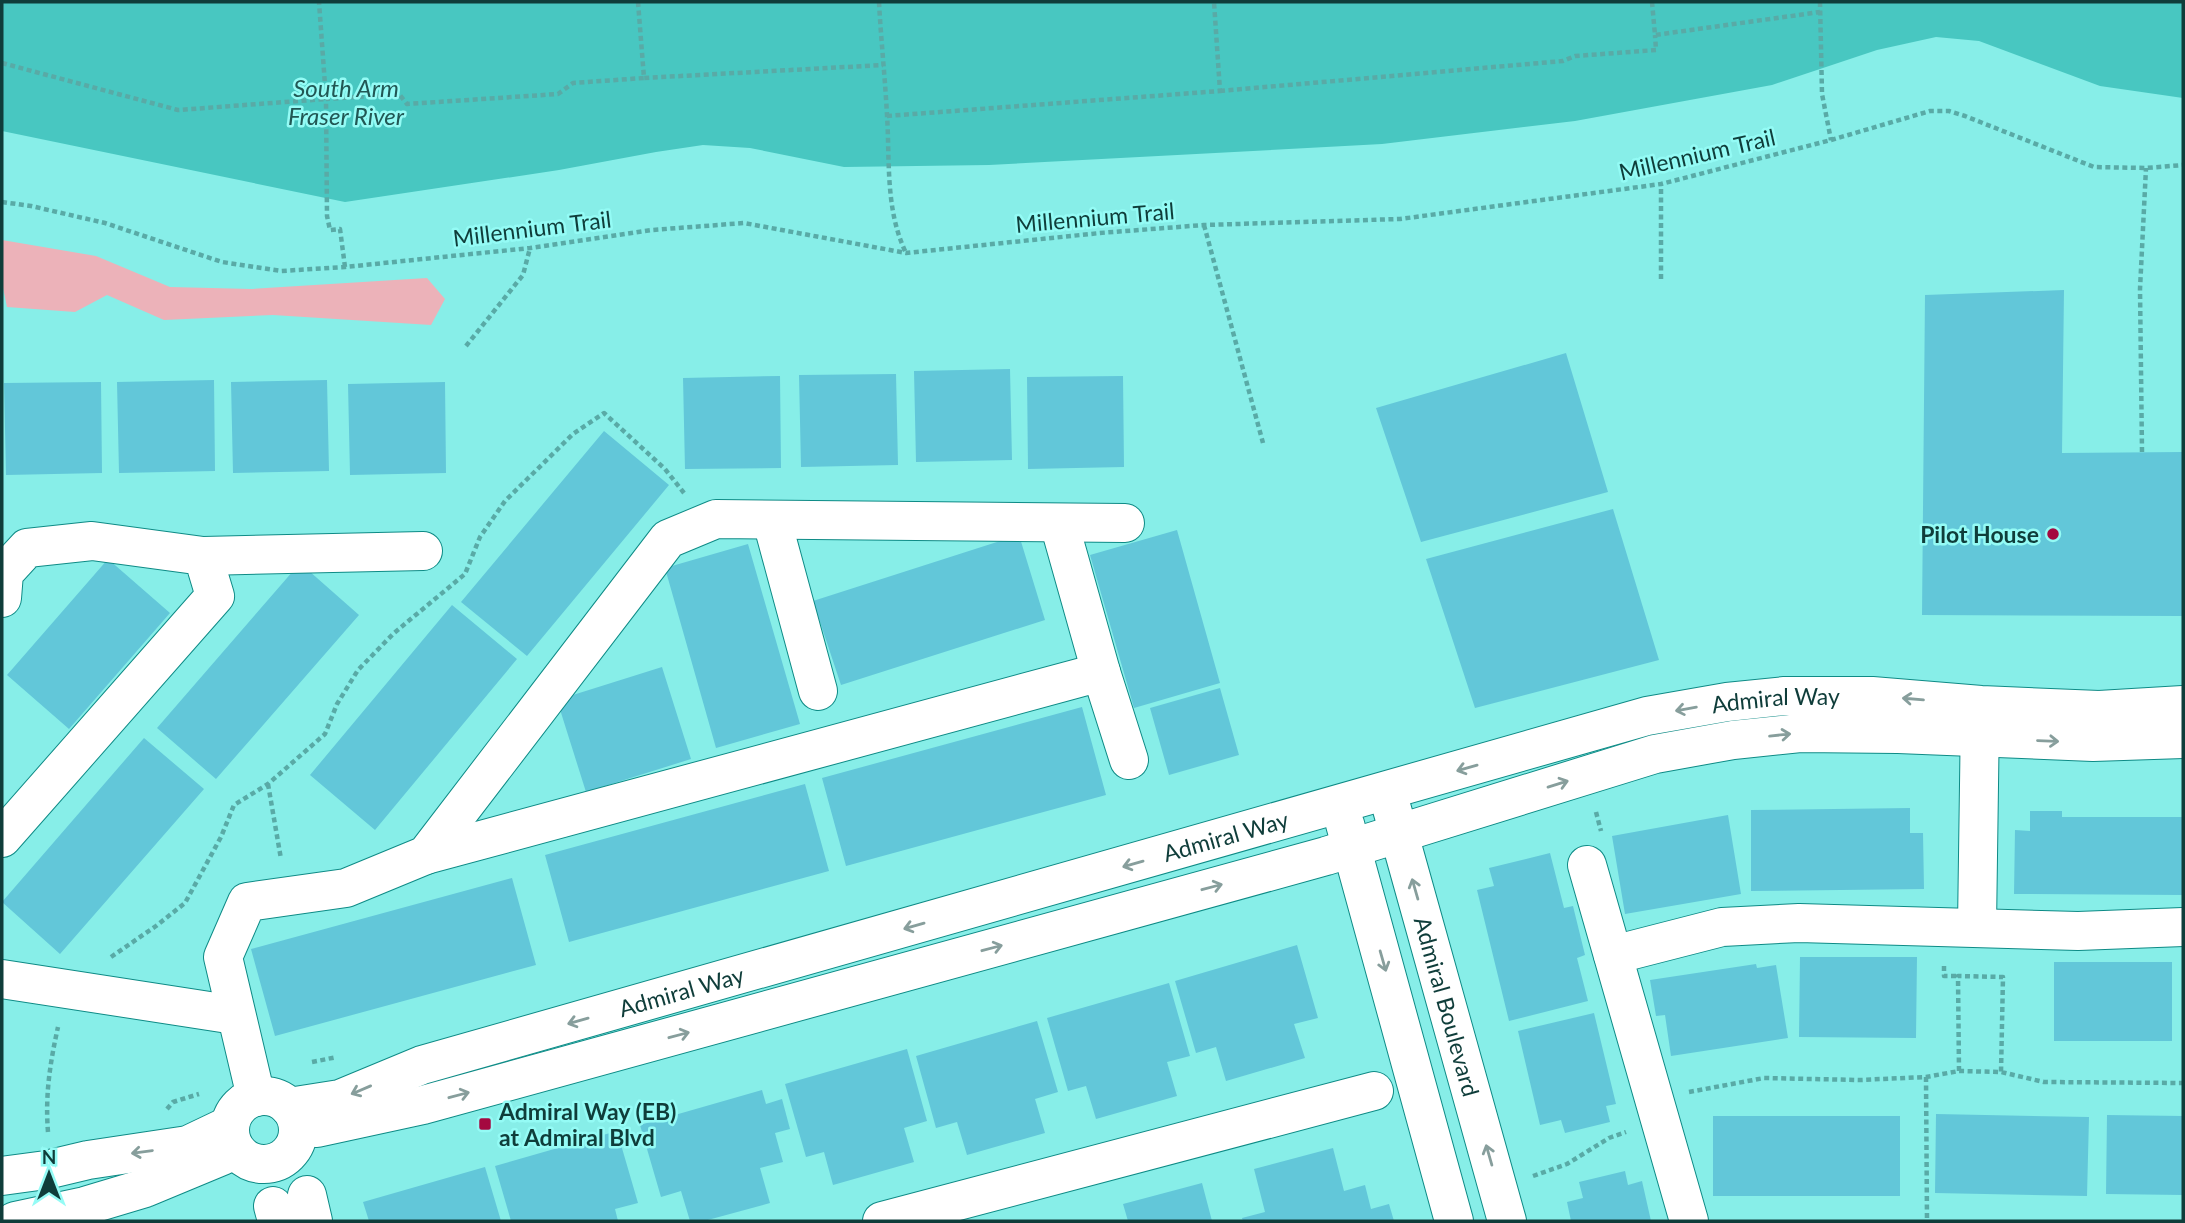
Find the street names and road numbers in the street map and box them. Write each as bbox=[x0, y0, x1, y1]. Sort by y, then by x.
street label: Millennium Trail bbox=[1616, 122, 1778, 186]
street label: Millennium Trail bbox=[1014, 196, 1176, 238]
street label: Millennium Trail bbox=[451, 204, 613, 252]
street label: Admiral Way bbox=[1709, 682, 1840, 719]
street label: Admiral Way bbox=[1160, 805, 1292, 867]
street label: Admiral Boulevard bbox=[1409, 913, 1486, 1100]
street label: Admiral Way bbox=[615, 960, 747, 1022]

